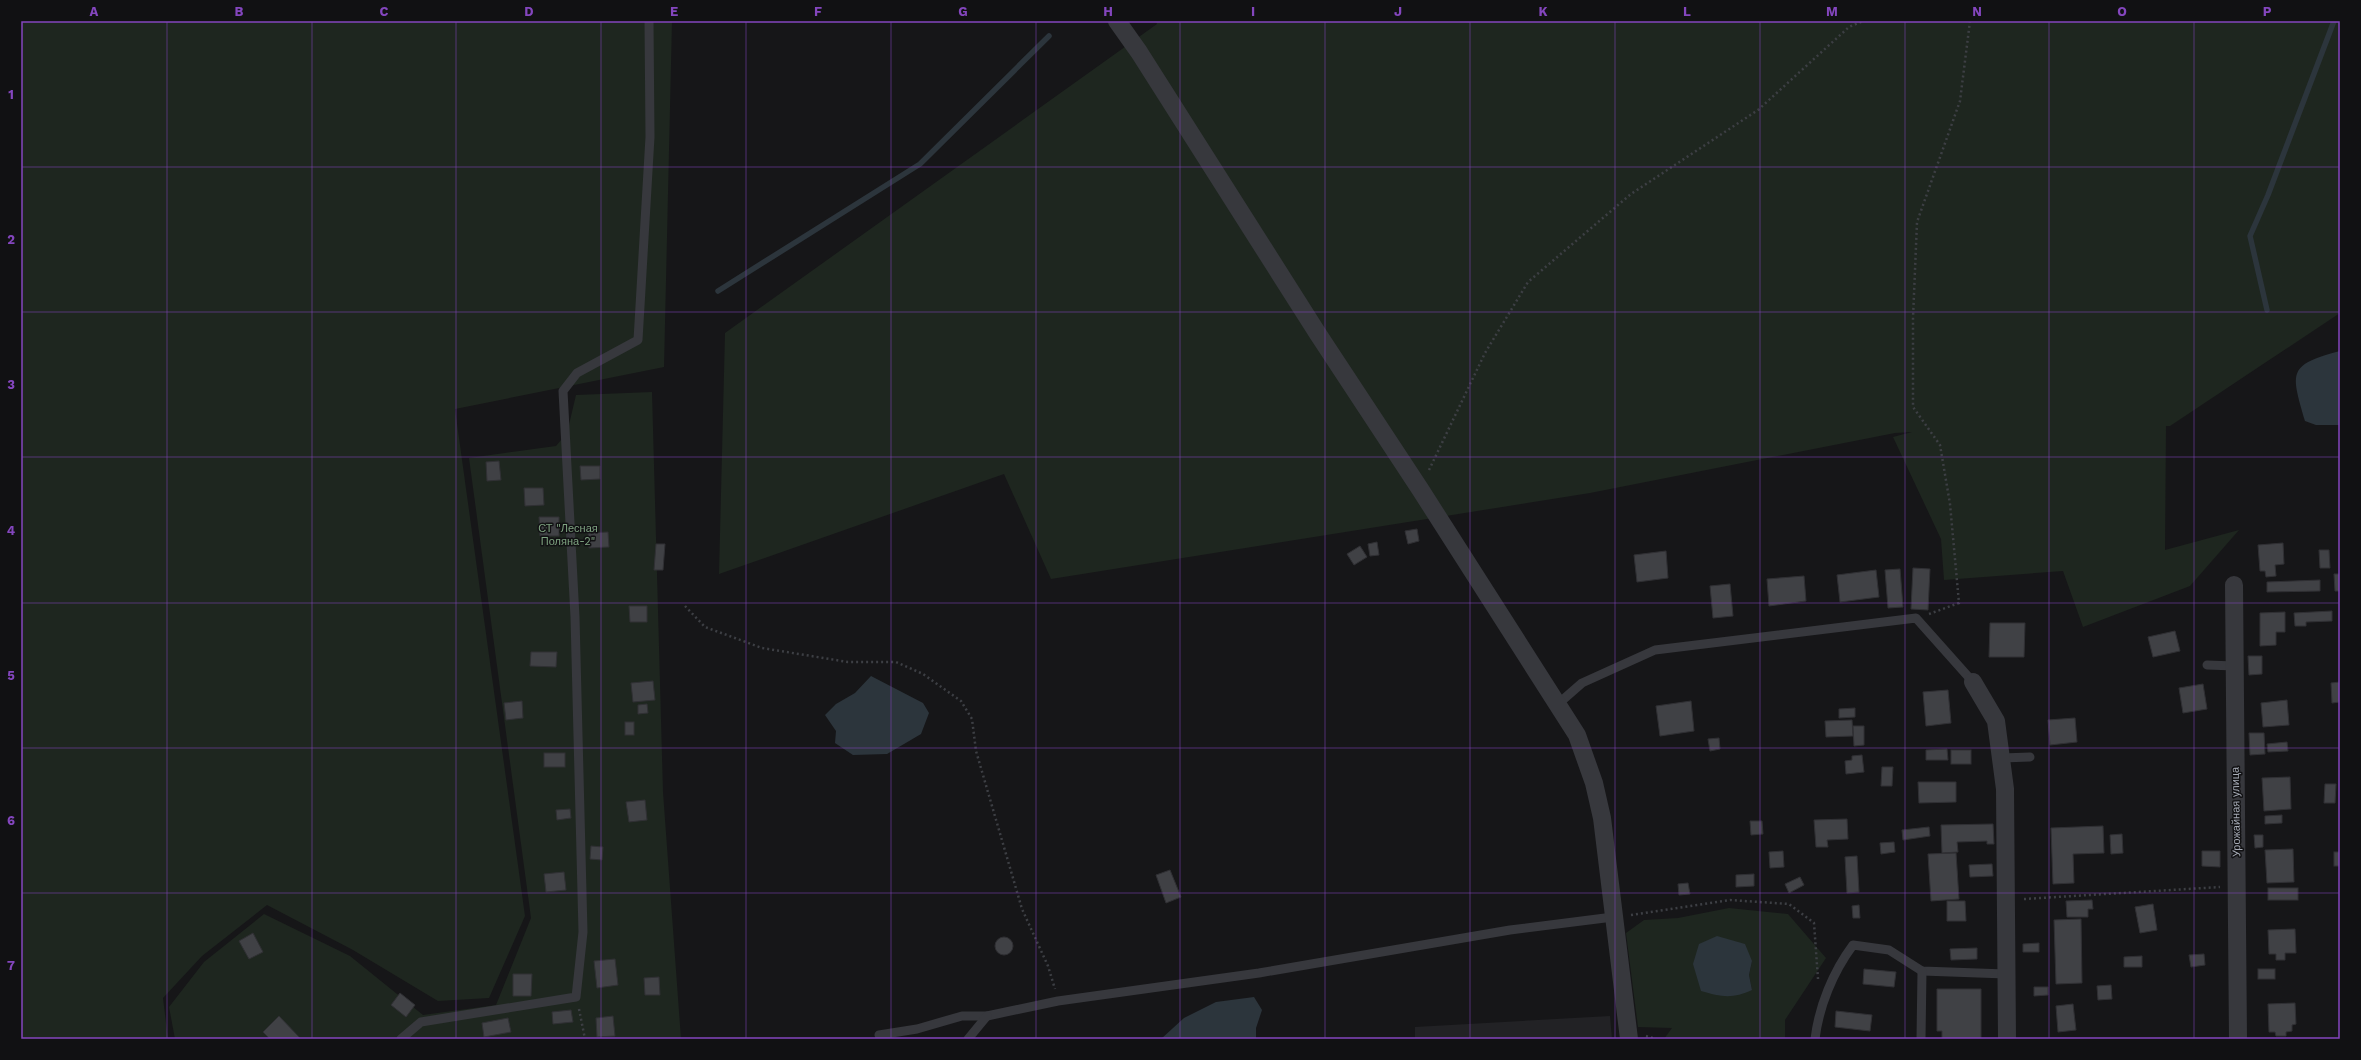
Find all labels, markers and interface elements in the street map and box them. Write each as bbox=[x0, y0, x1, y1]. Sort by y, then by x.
text: A bbox=[90, 4, 99, 19]
text: B bbox=[235, 4, 244, 19]
text: C bbox=[380, 4, 389, 19]
text: D bbox=[524, 4, 534, 19]
text: E bbox=[670, 4, 678, 19]
text: F bbox=[814, 4, 822, 19]
text: G bbox=[958, 4, 968, 19]
text: H bbox=[1103, 4, 1113, 19]
text: I bbox=[1251, 4, 1255, 19]
text: J bbox=[1394, 4, 1402, 19]
text: K bbox=[1538, 4, 1548, 19]
text: L bbox=[1683, 4, 1691, 19]
text: M bbox=[1826, 4, 1838, 19]
text: N bbox=[1972, 4, 1982, 19]
text: O bbox=[2117, 4, 2127, 19]
text: P bbox=[2263, 4, 2272, 19]
text: 1 bbox=[8, 87, 14, 102]
text: 2 bbox=[7, 232, 15, 247]
text: 3 bbox=[7, 377, 15, 392]
park label: СТ "Лесная Поляна-2" bbox=[538, 522, 598, 548]
text: 4 bbox=[7, 523, 16, 538]
text: 5 bbox=[7, 668, 15, 683]
street label: Урожайная улица bbox=[2229, 766, 2243, 857]
text: 6 bbox=[7, 813, 15, 828]
text: 7 bbox=[7, 958, 15, 973]

